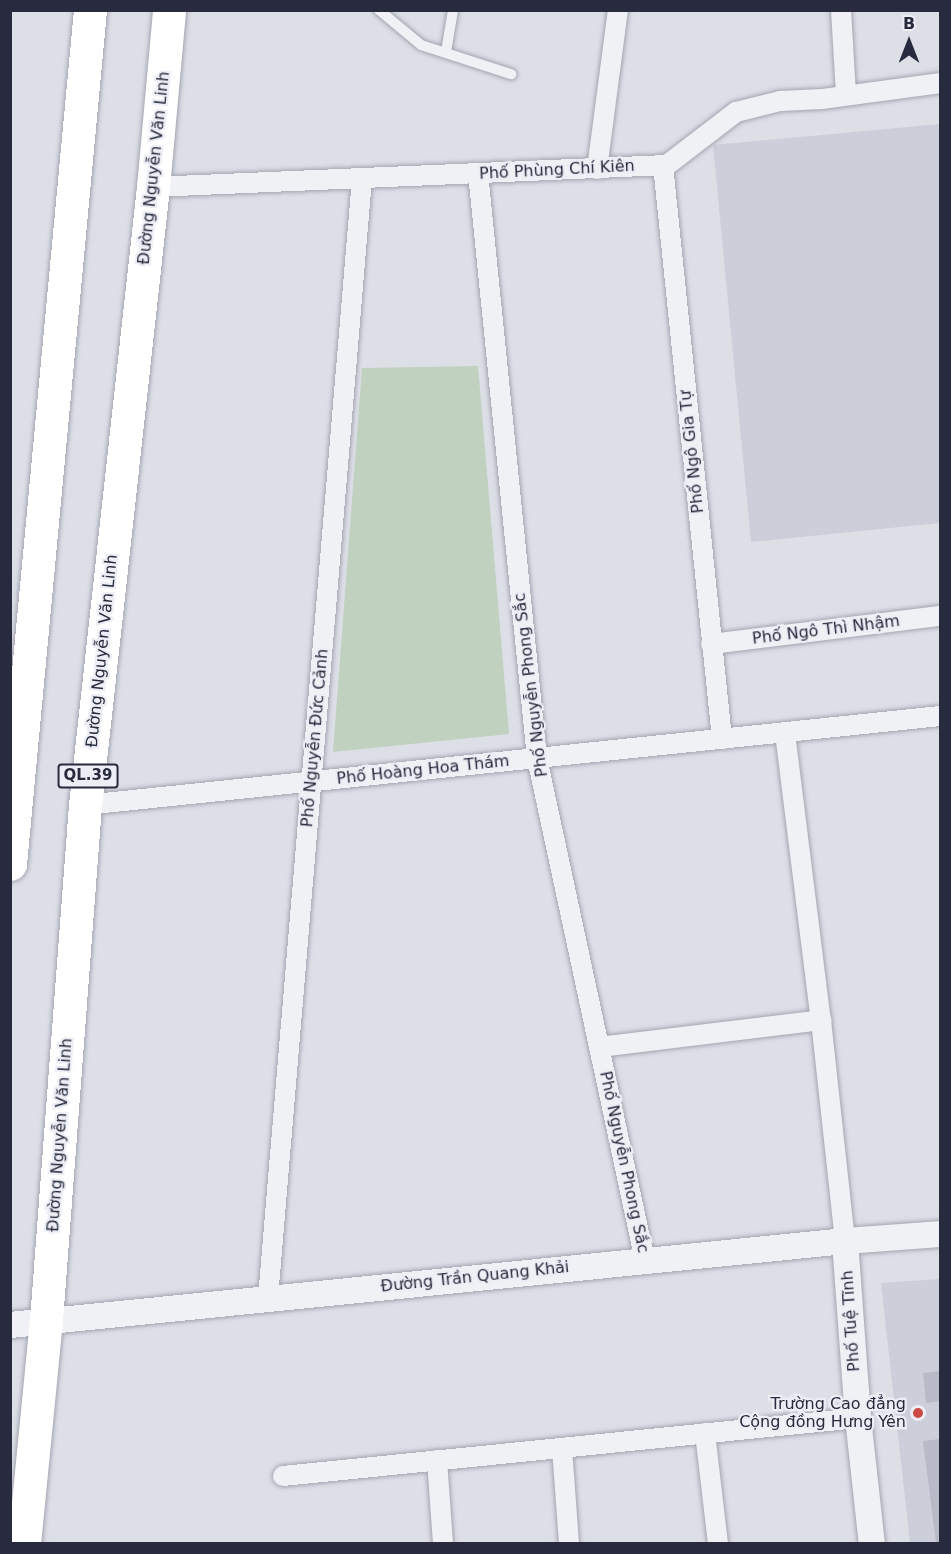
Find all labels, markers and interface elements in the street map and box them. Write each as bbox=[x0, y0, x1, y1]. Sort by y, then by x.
north arrow bbox=[879, 12, 939, 72]
text: B bbox=[903, 14, 915, 33]
street label: Đường Nguyễn Văn Linh bbox=[134, 70, 174, 266]
street label: Phố Phùng Chí Kiên bbox=[479, 156, 635, 184]
street label: Phố Ngô Gia Tự bbox=[676, 390, 708, 514]
street label: Đường Nguyễn Văn Linh bbox=[82, 553, 122, 749]
street label: Phố Nguyễn Phong Sắc bbox=[510, 592, 552, 778]
street label: Phố Ngô Thì Nhậm bbox=[751, 611, 901, 649]
street label: Phố Nguyễn Đức Cảnh bbox=[298, 648, 332, 828]
street label: Phố Hoàng Hoa Thám bbox=[336, 751, 510, 789]
road number: QL.39 bbox=[56, 764, 119, 788]
street label: Đường Nguyễn Văn Linh bbox=[44, 1038, 76, 1232]
street label: Phố Nguyễn Phong Sắc bbox=[595, 1069, 653, 1255]
street label: Đường Trần Quang Khải bbox=[380, 1258, 570, 1296]
street label: Phố Tuệ Tĩnh bbox=[838, 1270, 864, 1372]
place label: Trường Cao đẳng Cộng đồng Hưng Yên bbox=[739, 1394, 906, 1432]
marker: Trường Cao đẳng Cộng đồng Hưng Yên bbox=[911, 1406, 925, 1420]

